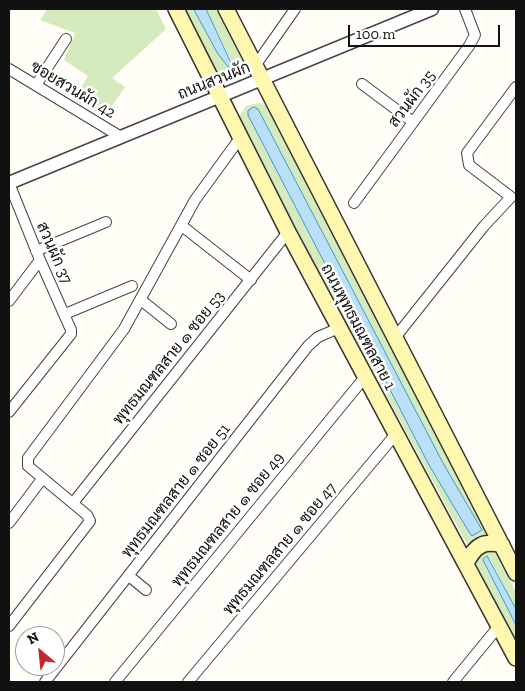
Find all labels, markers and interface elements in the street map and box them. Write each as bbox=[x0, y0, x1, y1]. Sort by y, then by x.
scale bar bbox=[350, 15, 502, 47]
text: 100 m bbox=[356, 25, 395, 43]
street label: ซอยสวนผัก 42 bbox=[27, 57, 119, 123]
street label: ถนนสวนผัก bbox=[175, 58, 253, 104]
street label: สวนผัก 35 bbox=[384, 67, 440, 131]
street label: สวนผัก 37 bbox=[32, 219, 76, 287]
street label: ถนนพุทธมณฑลสาย 1 bbox=[317, 261, 399, 393]
street label: พุทธมณฑลสาย ๑ ซอย 53 bbox=[109, 287, 229, 429]
street label: พุทธมณฑลสาย ๑ ซอย 51 bbox=[118, 420, 234, 562]
street label: พุทธมณฑลสาย ๑ ซอย 49 bbox=[168, 449, 288, 591]
street label: พุทธมณฑลสาย ๑ ซอย 47 bbox=[219, 479, 341, 619]
north arrow bbox=[15, 626, 65, 676]
text: N bbox=[24, 628, 42, 648]

